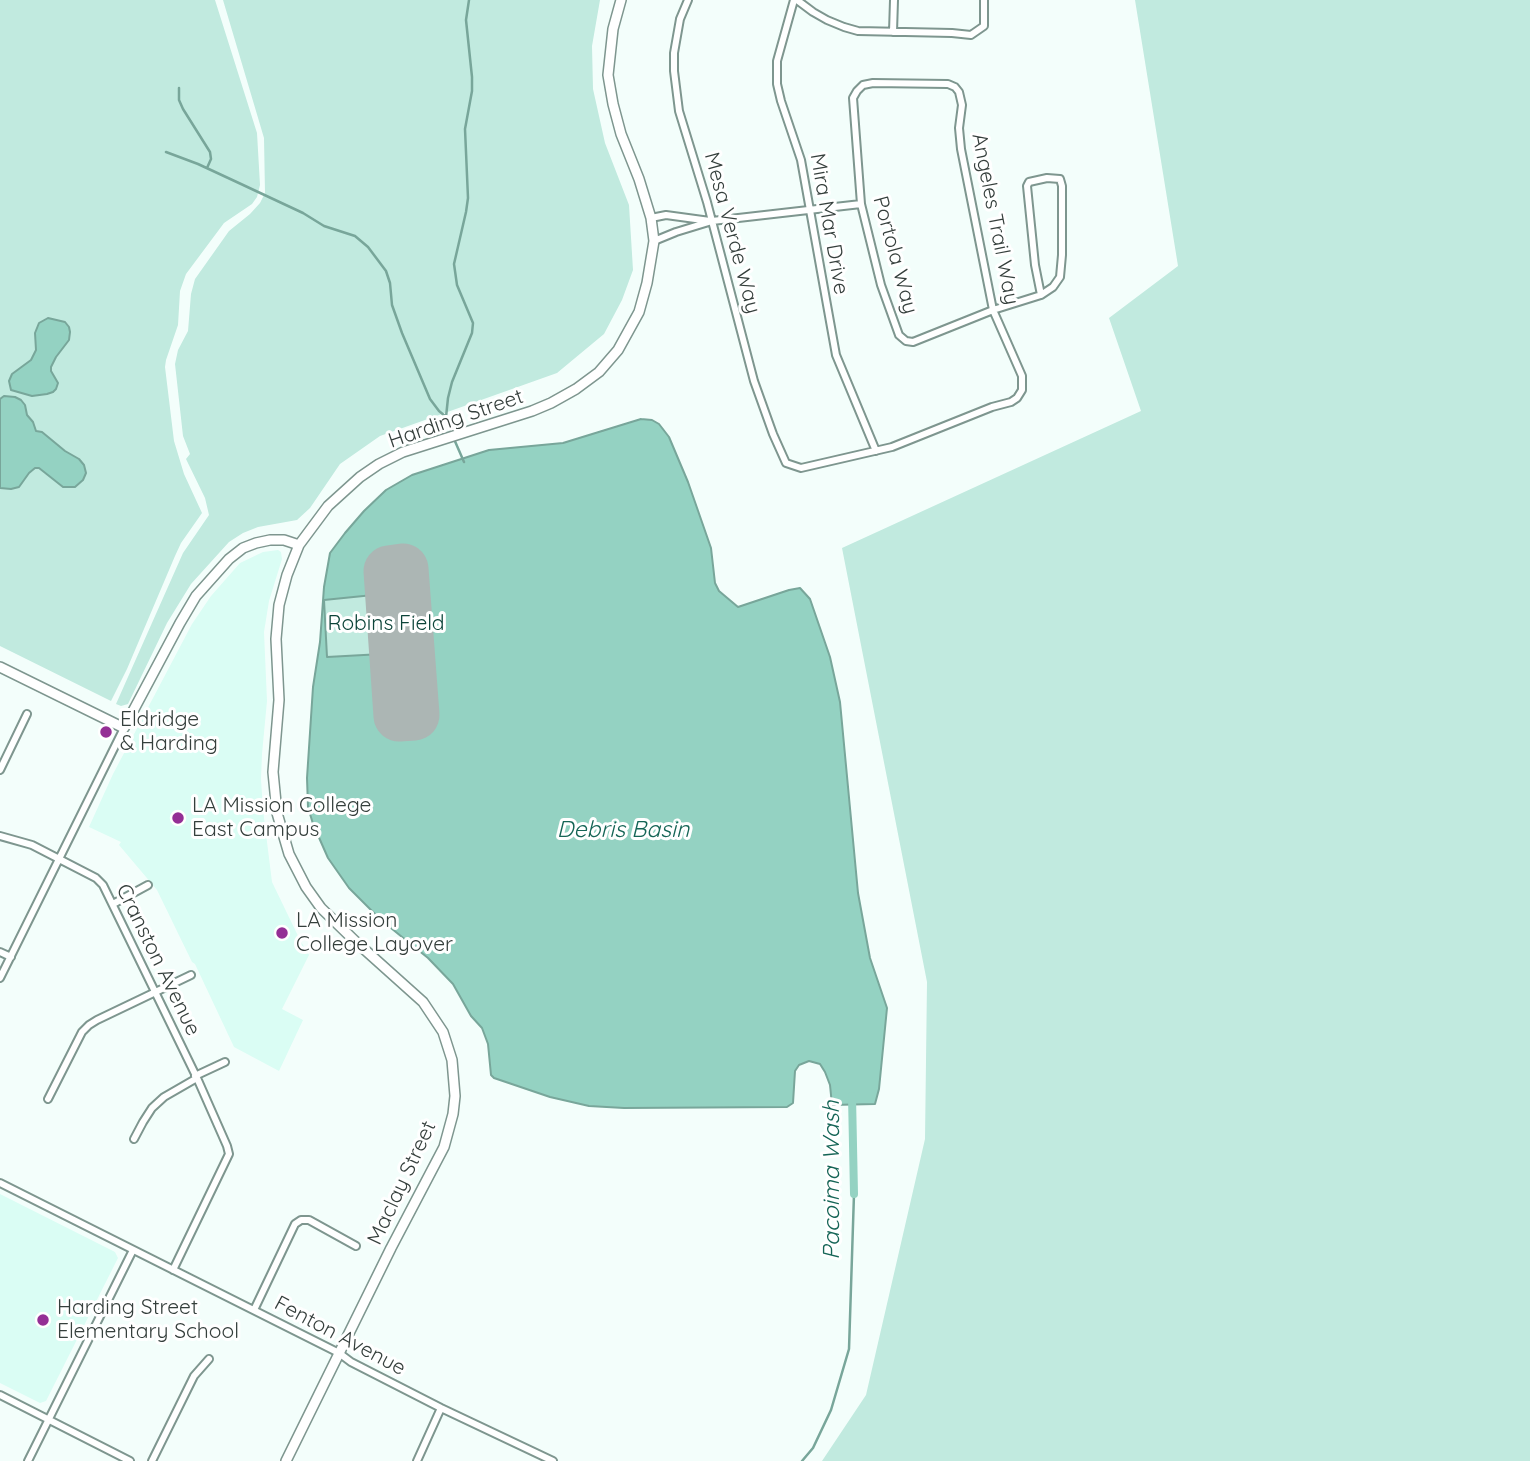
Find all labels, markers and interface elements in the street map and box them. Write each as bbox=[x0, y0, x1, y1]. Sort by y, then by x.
street label: Angeles Trail Way bbox=[966, 131, 1024, 307]
street label: Mesa Verde Way bbox=[698, 150, 766, 316]
street label: Mira Mar Drive bbox=[804, 152, 854, 296]
street label: Portola Way bbox=[867, 193, 923, 317]
street label: Harding Street bbox=[385, 384, 527, 454]
park label: Robins Field bbox=[327, 611, 445, 637]
place label: Eldridge & Harding bbox=[120, 707, 218, 757]
marker: Eldridge & Harding bbox=[98, 724, 114, 740]
place label: LA Mission College East Campus bbox=[192, 793, 371, 843]
marker: LA Mission College East Campus bbox=[170, 810, 186, 826]
water label: Debris Basin bbox=[557, 816, 689, 844]
street label: Cranston Avenue bbox=[110, 880, 206, 1040]
place label: LA Mission College Layover bbox=[296, 908, 453, 958]
marker: LA Mission College Layover bbox=[274, 925, 290, 941]
water label: Pacoima Wash bbox=[818, 1100, 846, 1260]
street label: Maclay Street bbox=[362, 1117, 442, 1249]
street label: Fenton Avenue bbox=[270, 1291, 410, 1381]
place label: Harding Street Elementary School bbox=[57, 1295, 239, 1345]
marker: Harding Street Elementary School bbox=[35, 1312, 51, 1328]

